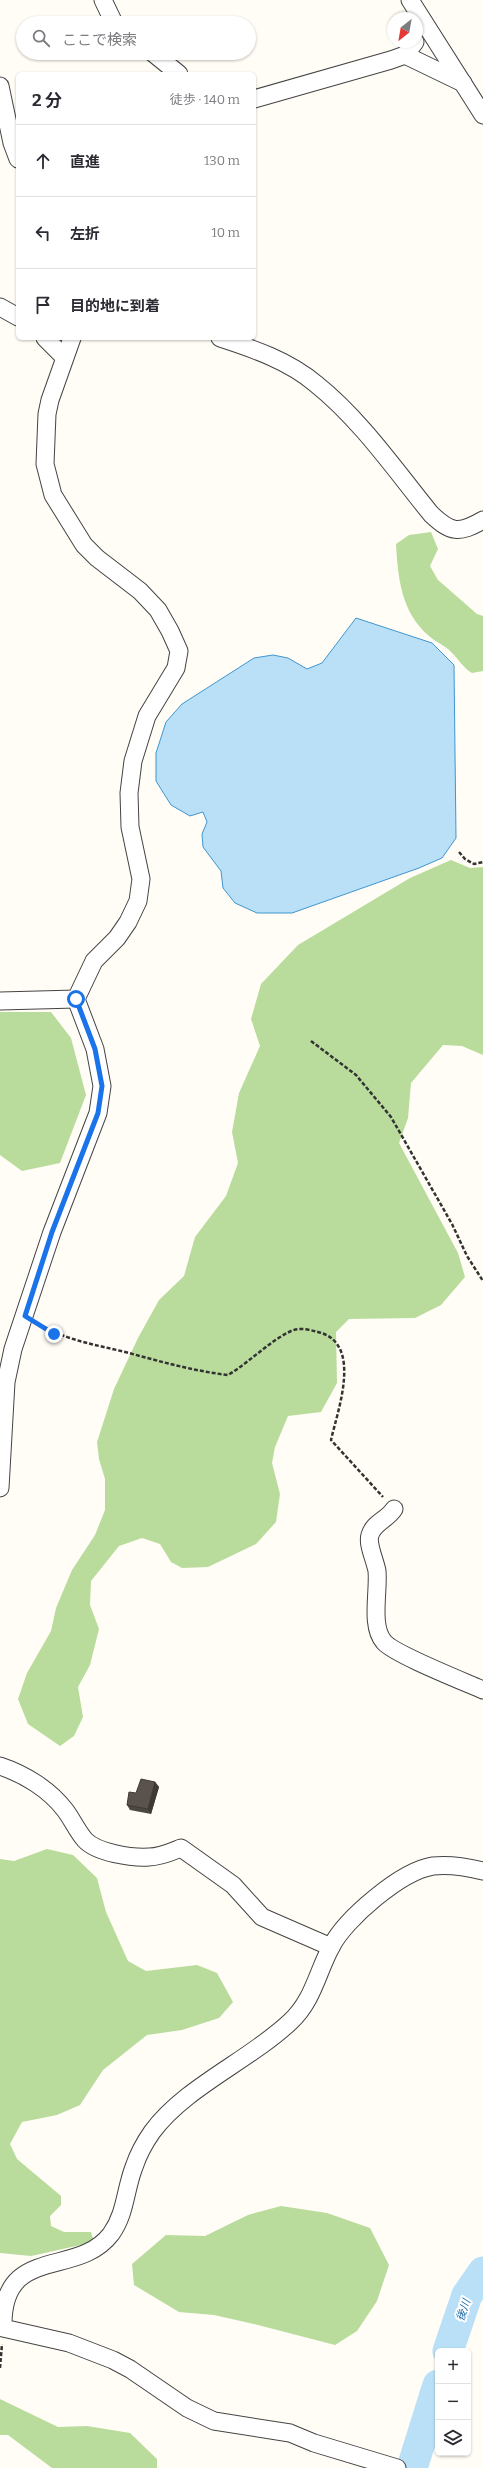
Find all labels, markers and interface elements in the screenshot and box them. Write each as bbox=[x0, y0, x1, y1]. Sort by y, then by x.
north arrow bbox=[387, 12, 423, 48]
search box bbox=[16, 16, 256, 60]
icon: search bbox=[30, 27, 52, 49]
text: ここで検索 bbox=[62, 31, 137, 49]
text: 2 分 bbox=[32, 90, 62, 111]
text: 徒歩 · 140 m bbox=[170, 92, 240, 107]
icon: ahead bbox=[32, 150, 54, 172]
text: 直進 bbox=[70, 153, 100, 171]
text: 130 m bbox=[204, 153, 240, 168]
icon: left bbox=[32, 222, 54, 244]
text: 左折 bbox=[70, 225, 100, 243]
text: 10 m bbox=[211, 225, 240, 240]
icon: arrive bbox=[32, 294, 54, 316]
text: 目的地に到着 bbox=[70, 297, 160, 315]
route start bbox=[67, 990, 85, 1008]
route end bbox=[45, 1325, 63, 1343]
water label: 後川 bbox=[454, 2297, 474, 2323]
map controls bbox=[435, 2348, 471, 2456]
button: + bbox=[435, 2348, 471, 2384]
button: − bbox=[435, 2384, 471, 2420]
button: layers bbox=[435, 2420, 471, 2456]

